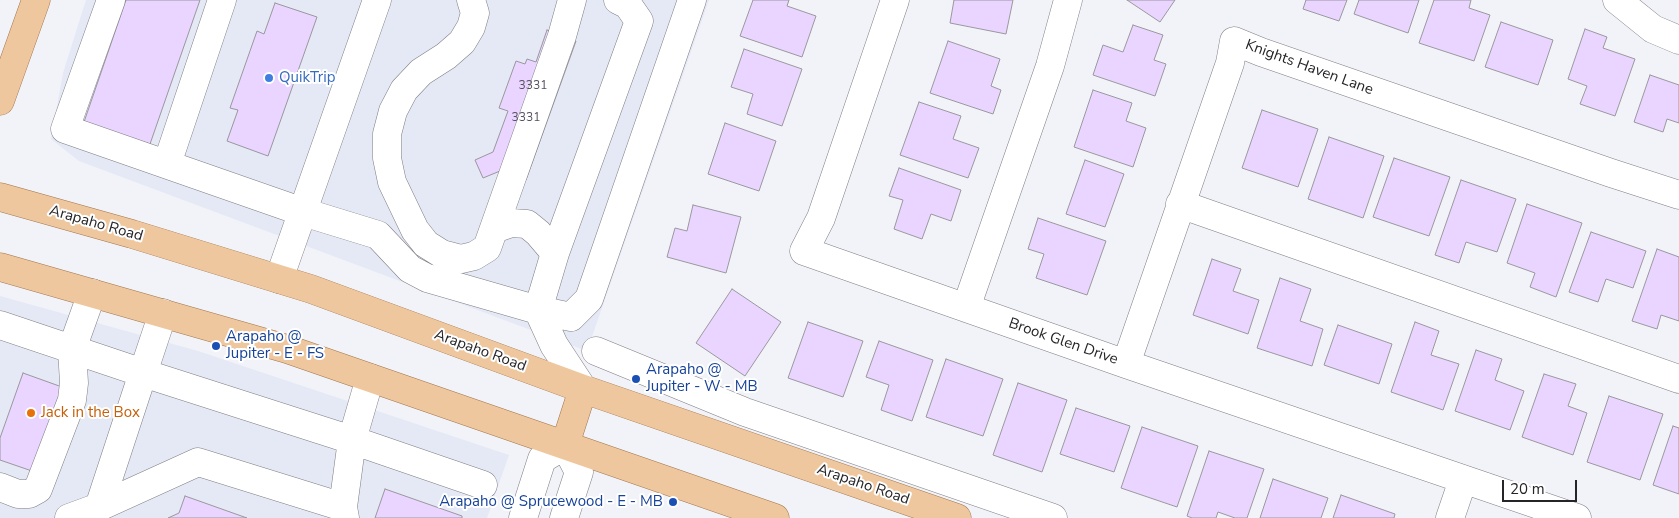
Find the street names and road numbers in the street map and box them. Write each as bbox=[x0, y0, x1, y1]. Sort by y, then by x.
street label: Knights Haven Lane bbox=[1243, 36, 1375, 100]
street label: Arapaho Road bbox=[47, 202, 145, 246]
street label: Brook Glen Drive bbox=[1006, 315, 1120, 369]
street label: Arapaho Road bbox=[432, 326, 528, 376]
street label: Arapaho Road bbox=[814, 461, 912, 509]

